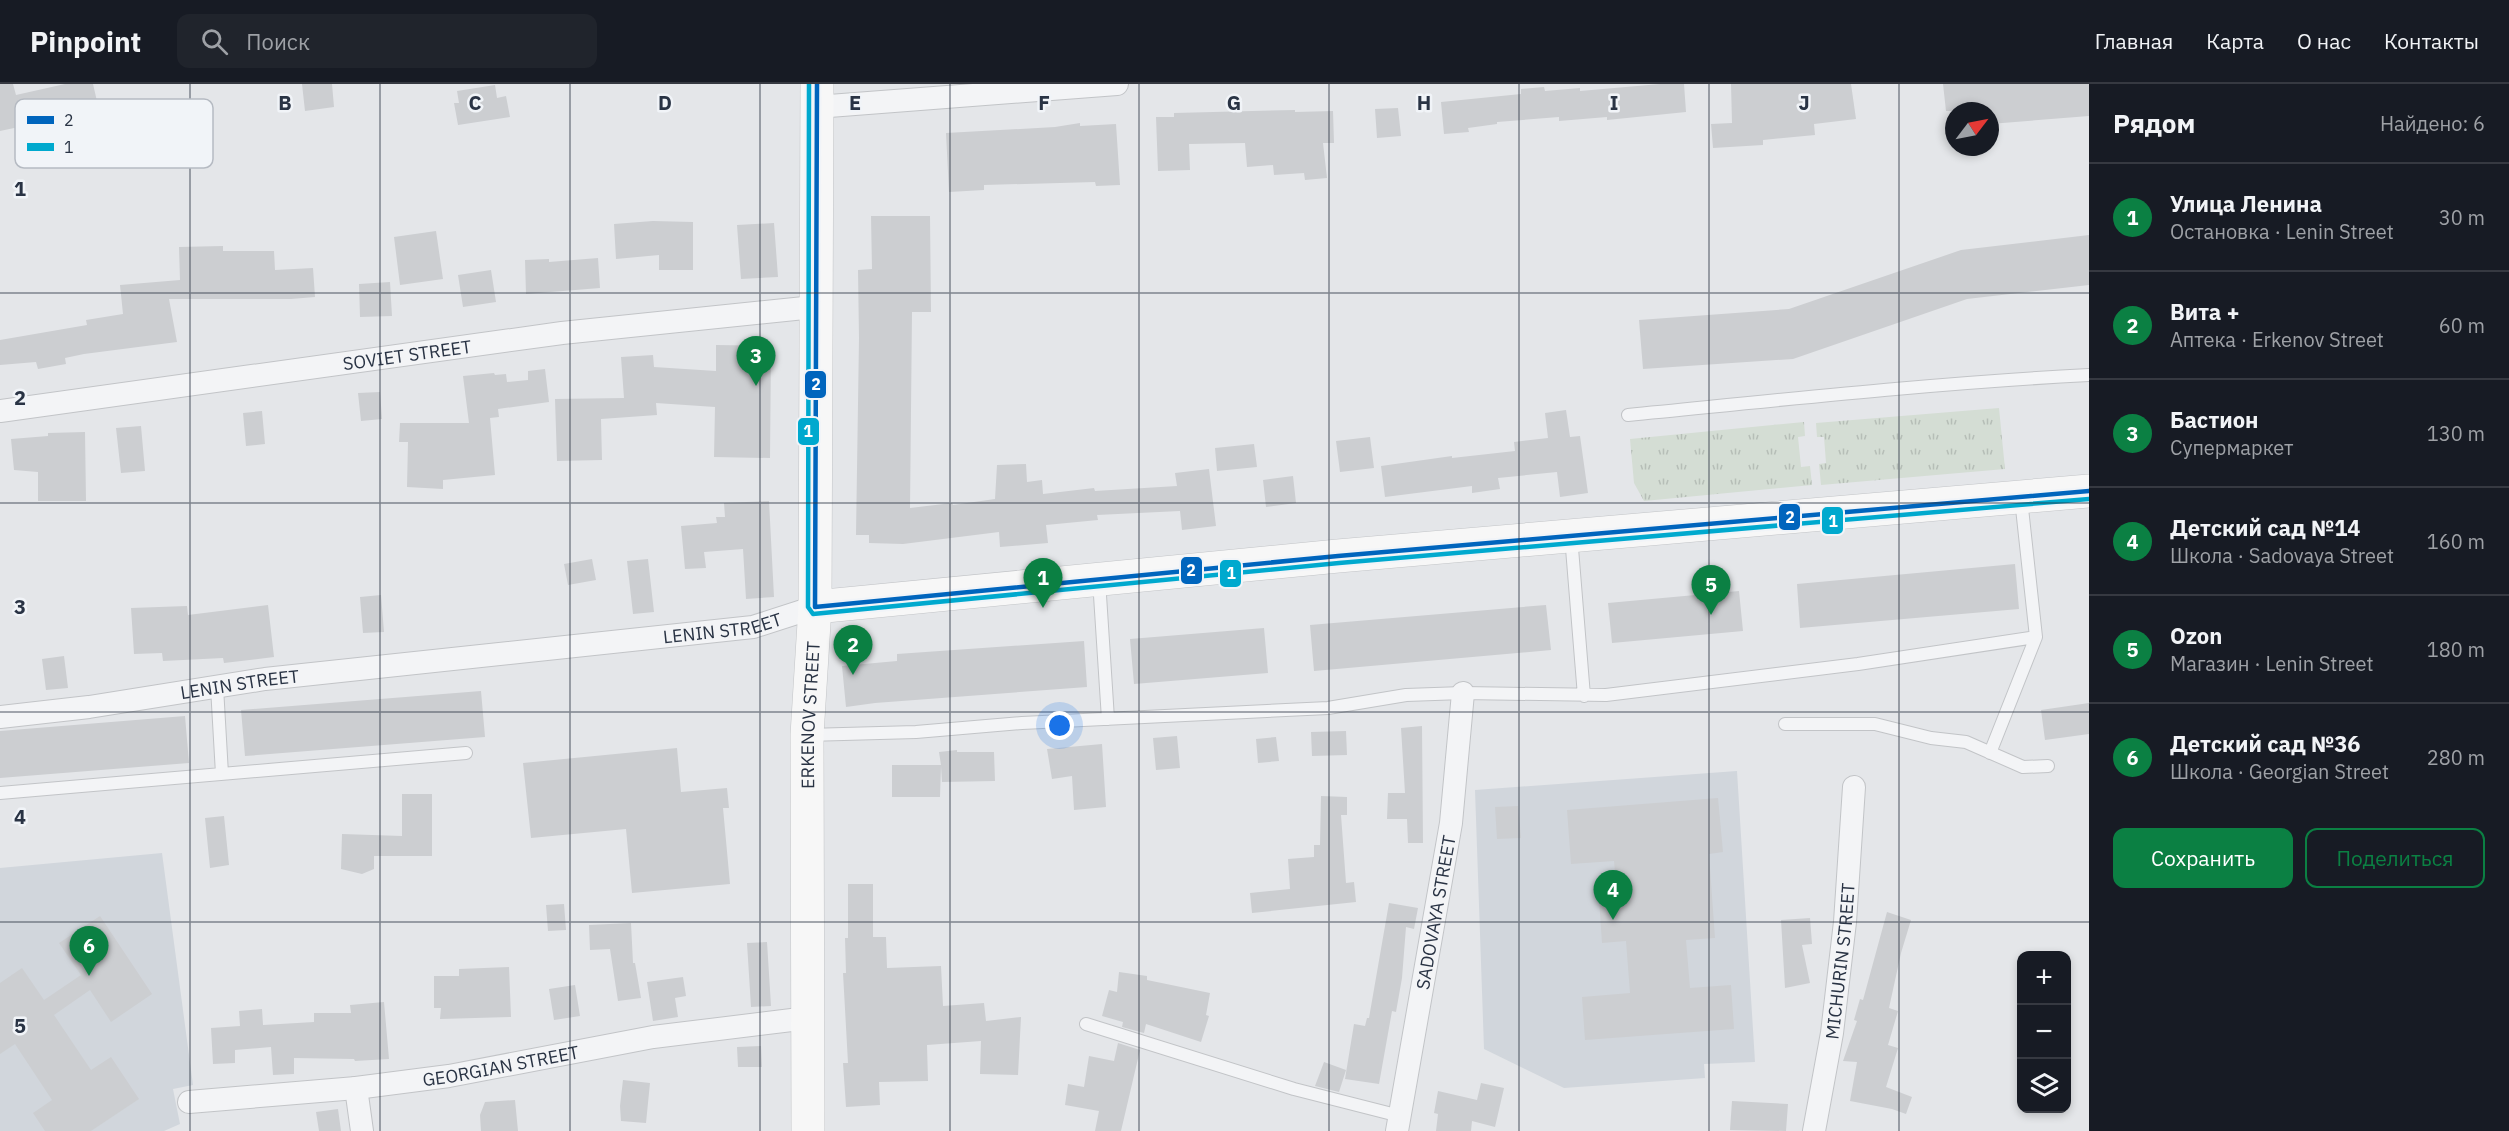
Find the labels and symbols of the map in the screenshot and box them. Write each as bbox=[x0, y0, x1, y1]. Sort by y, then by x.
text: B bbox=[278, 89, 292, 116]
text: C bbox=[468, 89, 482, 116]
text: D bbox=[658, 89, 672, 116]
text: E bbox=[849, 89, 861, 116]
text: F bbox=[1038, 89, 1050, 116]
text: G bbox=[1227, 89, 1241, 116]
text: H bbox=[1417, 89, 1431, 116]
text: I bbox=[1610, 89, 1618, 116]
text: J bbox=[1798, 89, 1810, 116]
legend bbox=[15, 99, 213, 168]
north arrow bbox=[1945, 102, 1999, 156]
text: 2 bbox=[64, 110, 74, 130]
text: 1 bbox=[64, 137, 74, 157]
text: 1 bbox=[14, 175, 26, 202]
street label: SOVIET STREET bbox=[341, 334, 473, 375]
pin: 3 bbox=[736, 336, 776, 386]
line badge: 2 bbox=[804, 370, 827, 399]
text: 2 bbox=[811, 374, 821, 394]
text: 2 bbox=[14, 384, 26, 411]
line badge: 1 bbox=[797, 417, 820, 446]
text: 1 bbox=[803, 421, 813, 441]
line badge: 2 bbox=[1778, 503, 1801, 531]
line badge: 1 bbox=[1821, 506, 1844, 535]
text: 2 bbox=[1785, 507, 1795, 527]
text: 1 bbox=[1828, 511, 1838, 531]
line badge: 2 bbox=[1180, 556, 1203, 585]
pin: 1 bbox=[1024, 558, 1062, 608]
line badge: 1 bbox=[1219, 559, 1242, 588]
text: 2 bbox=[1186, 560, 1196, 580]
text: 1 bbox=[1226, 563, 1236, 583]
pin: 5 bbox=[1692, 566, 1730, 615]
text: 3 bbox=[14, 593, 26, 620]
street label: LENIN STREET bbox=[662, 607, 784, 648]
pin: 2 bbox=[834, 626, 872, 675]
street label: ERKENOV STREET bbox=[795, 641, 824, 789]
street label: LENIN STREET bbox=[179, 664, 300, 704]
your location bbox=[1045, 711, 1074, 740]
text: 4 bbox=[14, 803, 26, 830]
street label: SADOVAYA STREET bbox=[1411, 833, 1460, 991]
pin: 4 bbox=[1594, 870, 1632, 920]
street label: MICHURIN STREET bbox=[1820, 882, 1859, 1040]
pin: 6 bbox=[70, 926, 109, 976]
text: 5 bbox=[14, 1012, 26, 1039]
street label: GEORGIAN STREET bbox=[421, 1040, 581, 1091]

